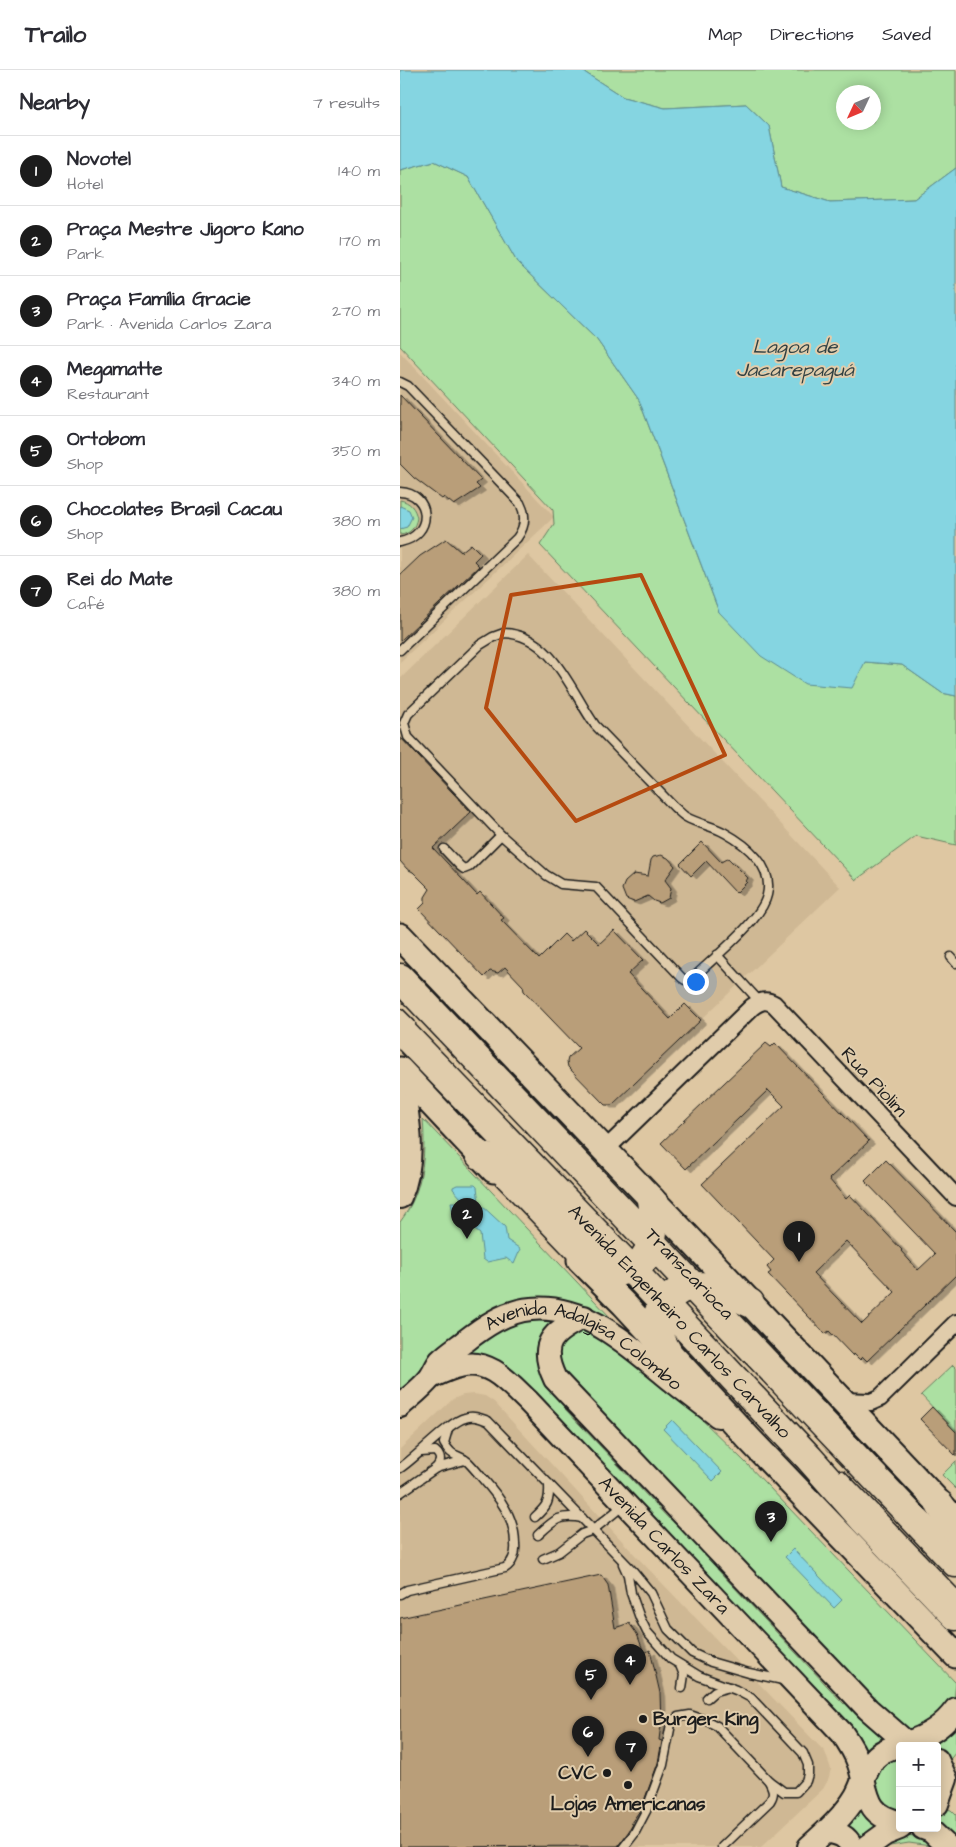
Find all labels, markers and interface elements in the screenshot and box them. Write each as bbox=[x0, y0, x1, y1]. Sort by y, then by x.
text: Trailo bbox=[25, 18, 86, 52]
text: Map bbox=[708, 22, 742, 47]
text: Directions bbox=[770, 22, 854, 47]
text: Saved bbox=[882, 22, 931, 47]
north arrow bbox=[836, 85, 881, 130]
text: Nearby bbox=[20, 88, 90, 117]
text: 7 results bbox=[313, 92, 380, 114]
text: Novotel bbox=[67, 146, 131, 173]
text: 1 bbox=[35, 160, 37, 182]
text: 140 m bbox=[338, 160, 380, 182]
text: Hotel bbox=[67, 173, 103, 195]
text: Praça Mestre Jigoro Kano bbox=[67, 216, 304, 243]
text: 2 bbox=[31, 230, 41, 252]
text: 170 m bbox=[339, 230, 380, 252]
text: Park bbox=[67, 243, 104, 265]
text: Praça Família Gracie bbox=[67, 286, 251, 313]
text: 3 bbox=[32, 300, 40, 322]
text: 270 m bbox=[332, 300, 380, 322]
text: Park · Avenida Carlos Zara bbox=[67, 313, 271, 335]
water label: Lagoa de Jacarepaguá bbox=[736, 333, 855, 385]
text: Megamatte bbox=[67, 356, 163, 383]
text: 4 bbox=[31, 370, 41, 392]
text: 340 m bbox=[332, 370, 380, 392]
text: Restaurant bbox=[67, 383, 149, 405]
text: Ortobom bbox=[67, 426, 145, 453]
text: 5 bbox=[30, 440, 42, 462]
text: 350 m bbox=[332, 440, 380, 462]
text: Shop bbox=[67, 453, 103, 475]
text: Chocolates Brasil Cacau bbox=[67, 496, 282, 523]
text: 6 bbox=[31, 510, 41, 532]
text: 380 m bbox=[333, 510, 380, 532]
text: Shop bbox=[67, 523, 103, 545]
text: Rei do Mate bbox=[67, 566, 173, 593]
text: 7 bbox=[31, 580, 41, 602]
text: 380 m bbox=[333, 580, 380, 602]
text: Café bbox=[67, 593, 105, 615]
your location bbox=[683, 969, 709, 995]
street label: Rua Piolim bbox=[835, 1041, 914, 1123]
pin: 2 bbox=[451, 1198, 483, 1239]
street label: Avenida Engenheiro Carlos Carvalho bbox=[562, 1198, 798, 1445]
pin: 1 bbox=[783, 1221, 815, 1262]
street label: Transcarioca bbox=[638, 1222, 740, 1326]
street label: Avenida Adalgisa Colombo bbox=[480, 1295, 688, 1397]
street label: Avenida Carlos Zara bbox=[592, 1470, 736, 1620]
pin: 3 bbox=[755, 1501, 787, 1542]
pin: 4 bbox=[614, 1644, 646, 1685]
pin: 5 bbox=[575, 1659, 607, 1700]
place label: Burger King bbox=[653, 1706, 759, 1734]
marker: Burger King bbox=[637, 1713, 649, 1725]
pin: 6 bbox=[572, 1716, 604, 1757]
pin: 7 bbox=[615, 1731, 647, 1772]
map controls bbox=[896, 1742, 941, 1832]
button: + bbox=[896, 1742, 941, 1787]
place label: CVC bbox=[558, 1760, 598, 1787]
marker: CVC bbox=[601, 1767, 613, 1779]
marker: Lojas Americanas bbox=[622, 1779, 634, 1791]
button: − bbox=[896, 1787, 941, 1832]
place label: Lojas Americanas bbox=[550, 1791, 706, 1818]

